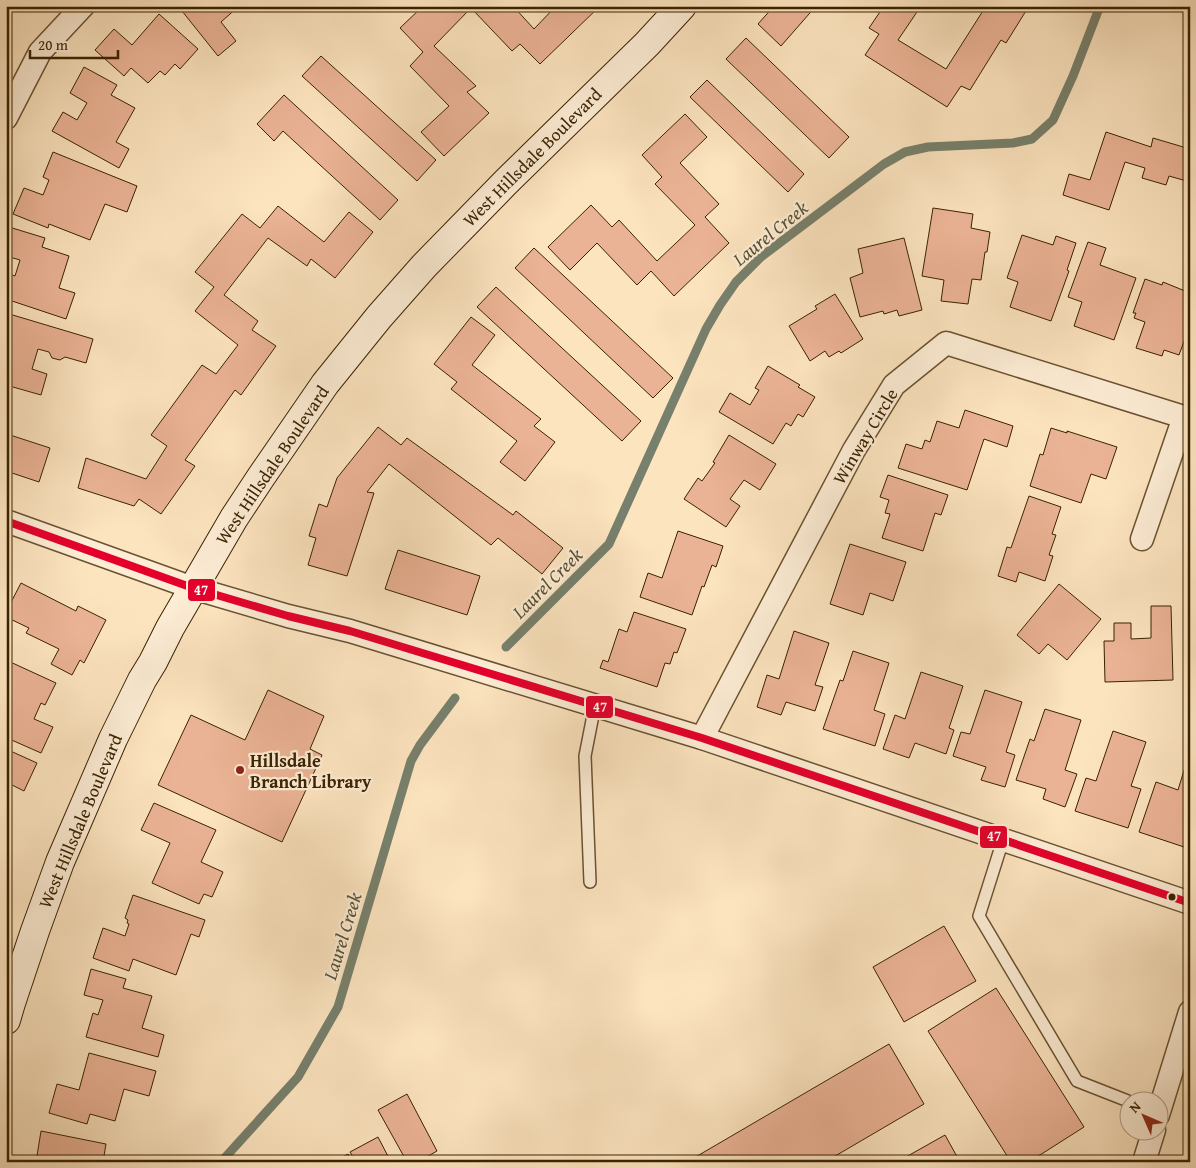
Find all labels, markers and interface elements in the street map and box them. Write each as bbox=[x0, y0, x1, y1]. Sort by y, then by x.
scale bar bbox=[30, 28, 118, 60]
text: 20 m bbox=[38, 34, 69, 55]
street label: West Hillsdale Boulevard bbox=[456, 81, 608, 233]
water label: Laurel Creek bbox=[725, 194, 814, 273]
street label: West Hillsdale Boulevard bbox=[209, 380, 336, 550]
street label: Winway Circle bbox=[826, 383, 904, 489]
water label: Laurel Creek bbox=[505, 541, 589, 625]
line badge: 47 bbox=[187, 578, 216, 602]
text: 47 bbox=[194, 580, 208, 600]
line badge: 47 bbox=[585, 695, 614, 719]
text: 47 bbox=[593, 697, 607, 717]
street label: West Hillsdale Boulevard bbox=[31, 729, 129, 912]
place label: Hillsdale Branch Library bbox=[250, 747, 372, 795]
marker: Hillsdale Branch Library bbox=[234, 764, 246, 776]
line badge: 47 bbox=[979, 825, 1008, 849]
text: 47 bbox=[987, 826, 1001, 846]
water label: Laurel Creek bbox=[315, 889, 369, 984]
unlabelled marker bbox=[1167, 892, 1177, 902]
north arrow bbox=[1118, 1090, 1168, 1140]
text: N bbox=[1124, 1096, 1146, 1117]

